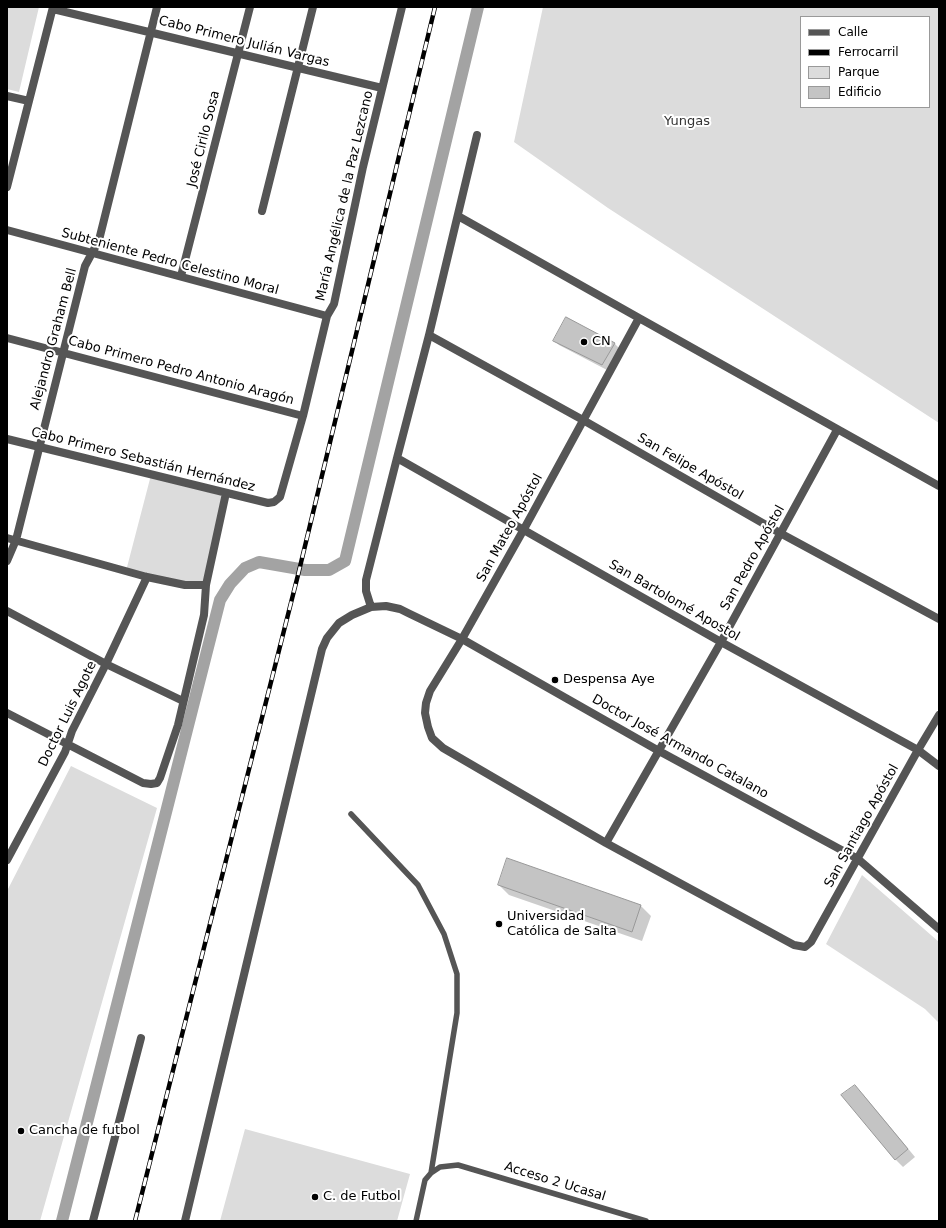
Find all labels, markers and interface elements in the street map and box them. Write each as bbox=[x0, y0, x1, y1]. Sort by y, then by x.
street label: Cabo Primero Julián Vargas bbox=[157, 13, 331, 71]
legend bbox=[800, 16, 930, 108]
text: Calle bbox=[838, 25, 868, 39]
text: Ferrocarril bbox=[838, 45, 899, 59]
text: Parque bbox=[838, 65, 879, 79]
text: Edificio bbox=[838, 85, 881, 99]
street label: José Cirilo Sosa bbox=[184, 89, 224, 189]
street label: María Angélica de la Paz Lezcano bbox=[313, 89, 377, 303]
park label: Yungas bbox=[664, 114, 710, 130]
street label: Subteniente Pedro Celestino Moral bbox=[60, 225, 280, 299]
street label: Alejandro Graham Bell bbox=[28, 266, 80, 412]
street label: Cabo Primero Pedro Antonio Aragón bbox=[66, 333, 296, 409]
place label: CN bbox=[592, 334, 611, 350]
marker: CN bbox=[579, 337, 589, 347]
street label: Cabo Primero Sebastián Hernández bbox=[29, 425, 257, 495]
street label: San Felipe Apóstol bbox=[634, 430, 746, 504]
street label: San Mateo Apóstol bbox=[474, 471, 546, 585]
street label: San Pedro Apóstol bbox=[718, 503, 788, 613]
street label: San Bartolomé Apostol bbox=[606, 557, 742, 645]
street label: Doctor Luis Agote bbox=[36, 659, 100, 769]
place label: Despensa Aye bbox=[563, 672, 655, 688]
marker: Despensa Aye bbox=[550, 675, 560, 685]
street label: Doctor José Armando Catalano bbox=[589, 692, 771, 802]
street label: San Santiago Apóstol bbox=[822, 762, 902, 890]
place label: Universidad Católica de Salta bbox=[507, 909, 617, 940]
marker: Universidad Católica de Salta bbox=[494, 919, 504, 929]
place label: Cancha de futbol bbox=[29, 1123, 140, 1139]
marker: Cancha de futbol bbox=[16, 1126, 26, 1136]
street label: Acceso 2 Ucasal bbox=[502, 1159, 608, 1205]
place label: C. de Futbol bbox=[323, 1189, 401, 1205]
marker: C. de Futbol bbox=[310, 1192, 320, 1202]

